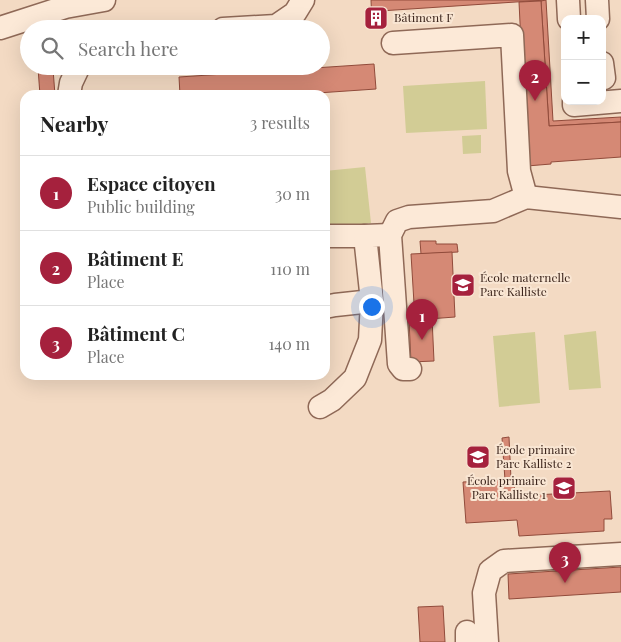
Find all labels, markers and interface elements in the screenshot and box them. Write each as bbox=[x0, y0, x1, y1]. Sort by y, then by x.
building icon: Bâtiment F bbox=[363, 5, 389, 31]
place label: Bâtiment F bbox=[394, 9, 453, 25]
map controls bbox=[561, 15, 606, 105]
button: + bbox=[561, 15, 606, 60]
search box bbox=[20, 20, 330, 75]
icon: search bbox=[38, 34, 66, 62]
text: Search here bbox=[78, 35, 178, 61]
pin: 2 bbox=[519, 60, 551, 101]
button: − bbox=[561, 60, 606, 105]
text: Nearby bbox=[40, 109, 109, 137]
text: 3 results bbox=[250, 112, 310, 133]
text: Espace citoyen bbox=[87, 170, 216, 196]
text: 1 bbox=[53, 183, 59, 204]
text: 30 m bbox=[275, 183, 310, 204]
text: Public building bbox=[87, 196, 195, 217]
text: Bâtiment E bbox=[87, 245, 184, 271]
text: 2 bbox=[52, 258, 60, 279]
text: 110 m bbox=[270, 258, 310, 279]
place label: École maternelle Parc Kalliste bbox=[480, 269, 570, 299]
text: Place bbox=[87, 271, 125, 292]
school or university icon: École maternelle Parc Kalliste bbox=[450, 272, 476, 298]
your location bbox=[359, 294, 385, 320]
pin: 1 bbox=[406, 299, 438, 340]
text: Bâtiment C bbox=[87, 320, 185, 346]
text: 3 bbox=[52, 333, 60, 354]
text: 140 m bbox=[268, 333, 310, 354]
text: Place bbox=[87, 346, 125, 367]
place label: École primaire Parc Kalliste 2 bbox=[496, 441, 575, 471]
school or university icon: École primaire Parc Kalliste 2 bbox=[465, 444, 491, 470]
place label: École primaire Parc Kalliste 1 bbox=[467, 472, 547, 502]
school or university icon: École primaire Parc Kalliste 1 bbox=[551, 475, 577, 501]
pin: 3 bbox=[549, 542, 581, 583]

